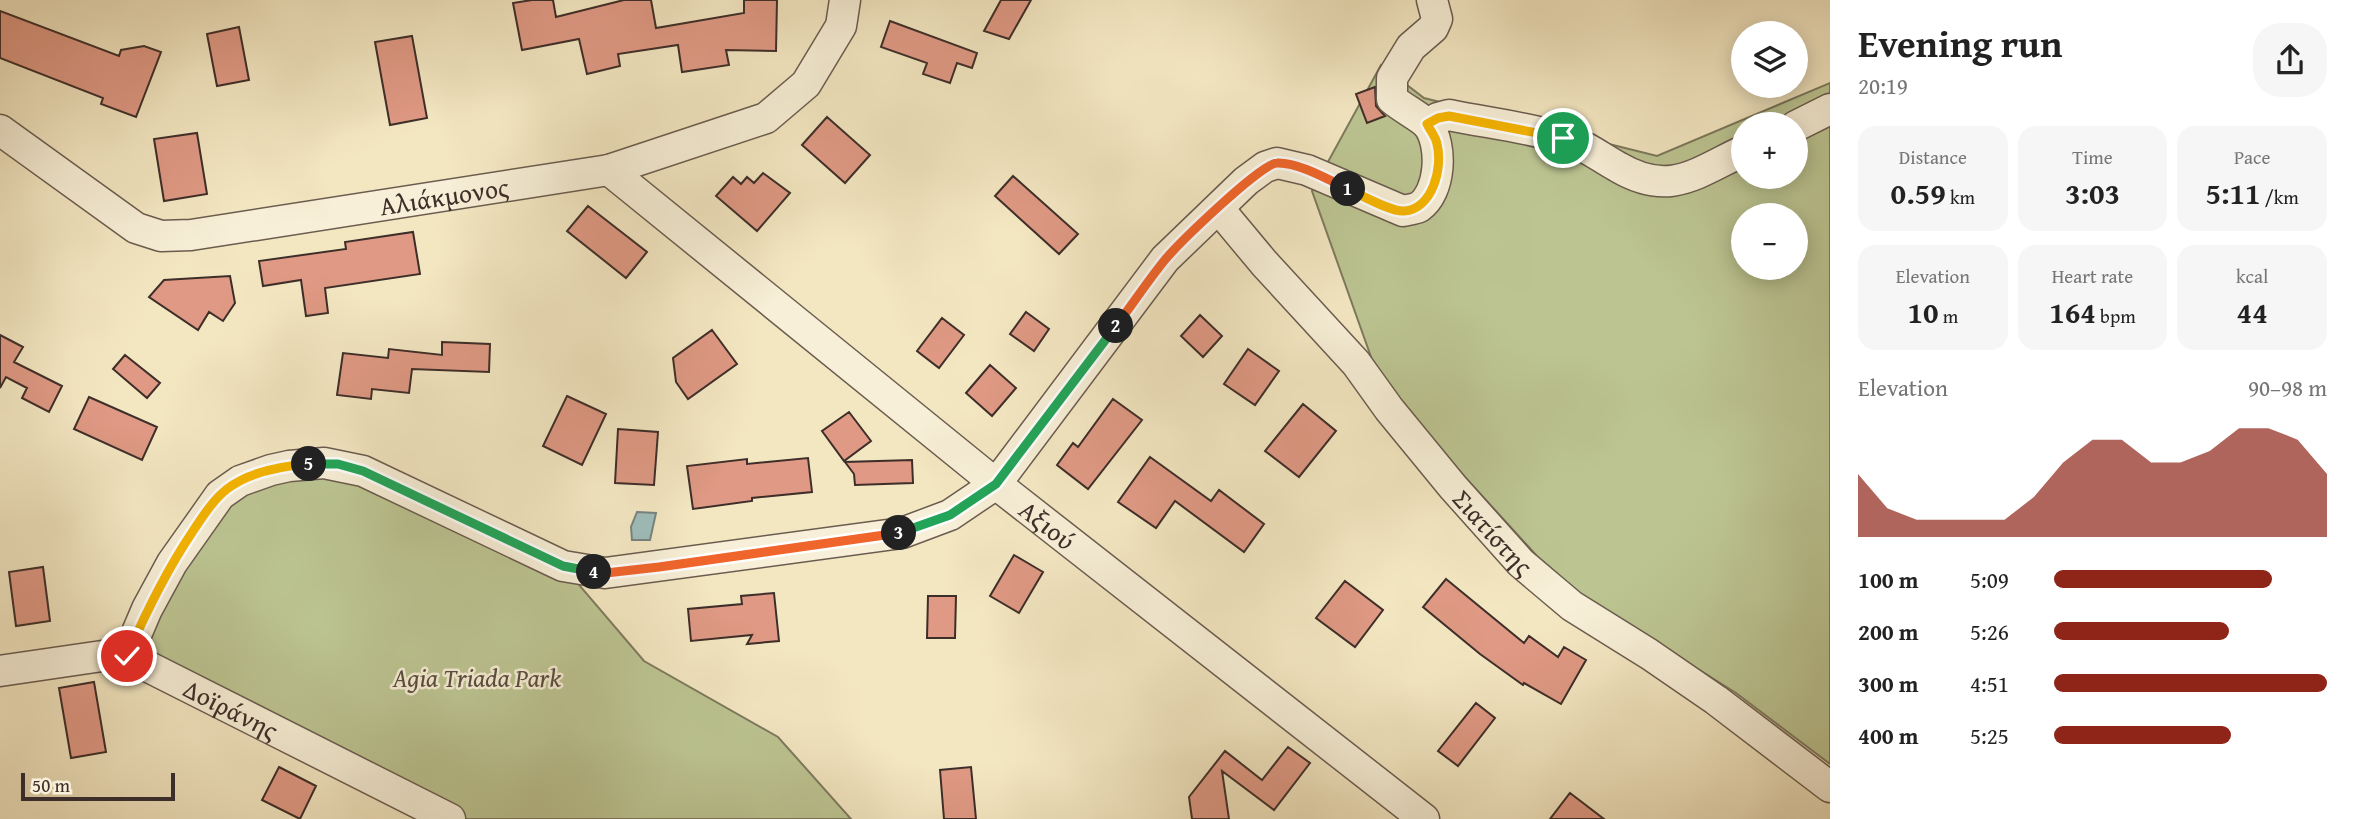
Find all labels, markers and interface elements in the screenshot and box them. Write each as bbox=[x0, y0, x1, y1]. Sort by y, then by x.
text: Evening run bbox=[1858, 15, 2062, 71]
map controls bbox=[1731, 21, 1808, 280]
button: layers bbox=[1731, 21, 1808, 98]
button: share bbox=[2253, 23, 2327, 97]
text: 20:19 bbox=[1858, 69, 1908, 102]
pin bbox=[1533, 108, 1593, 168]
button: + bbox=[1731, 112, 1808, 189]
icon: arrive bbox=[1544, 119, 1582, 157]
text: Distance bbox=[1899, 143, 1967, 171]
text: Time bbox=[2072, 143, 2113, 171]
text: Pace bbox=[2234, 143, 2270, 171]
street label: Αλιάκμονος bbox=[377, 166, 511, 225]
text: 0.59 bbox=[1891, 171, 1946, 215]
text: 3:03 bbox=[2065, 171, 2120, 215]
text: 5:11 bbox=[2205, 171, 2261, 215]
pin: 1 bbox=[1330, 172, 1366, 206]
text: 1 bbox=[1343, 174, 1352, 202]
text: km bbox=[1946, 183, 1975, 211]
text: /km bbox=[2261, 183, 2299, 211]
button: − bbox=[1731, 203, 1808, 280]
text: Elevation bbox=[1896, 262, 1970, 290]
text: Heart rate bbox=[2052, 262, 2133, 290]
text: kcal bbox=[2236, 262, 2268, 290]
text: 10 bbox=[1907, 290, 1939, 334]
text: 164 bbox=[2049, 290, 2096, 334]
text: 44 bbox=[2237, 290, 2268, 334]
text: m bbox=[1939, 302, 1958, 330]
text: bpm bbox=[2096, 302, 2136, 330]
pin: 2 bbox=[1098, 308, 1134, 344]
text: 2 bbox=[1111, 311, 1120, 339]
text: Elevation bbox=[1858, 371, 1948, 404]
text: 90–98 m bbox=[2248, 371, 2327, 404]
pin: 5 bbox=[292, 447, 326, 482]
text: 5 bbox=[304, 449, 313, 477]
street label: Σιατίστης bbox=[1444, 480, 1542, 585]
street label: Αξιού bbox=[1011, 490, 1084, 559]
pin: 3 bbox=[881, 516, 916, 550]
text: 3 bbox=[894, 518, 903, 546]
pin: 4 bbox=[576, 554, 612, 590]
text: 4 bbox=[589, 557, 598, 585]
text: 100 m bbox=[1858, 563, 1919, 596]
text: 5:09 bbox=[1970, 563, 2009, 596]
text: 200 m bbox=[1858, 615, 1919, 648]
text: 5:26 bbox=[1970, 615, 2009, 648]
pin bbox=[97, 626, 157, 686]
icon: check bbox=[108, 637, 146, 675]
park label: Agia Triada Park bbox=[392, 658, 561, 697]
text: 300 m bbox=[1858, 667, 1919, 700]
text: 4:51 bbox=[1970, 667, 2009, 700]
street label: Δοϊράνης bbox=[177, 668, 285, 749]
text: 400 m bbox=[1858, 719, 1919, 752]
text: 5:25 bbox=[1970, 719, 2009, 752]
scale bar bbox=[21, 770, 175, 802]
text: 50 m bbox=[32, 771, 70, 799]

